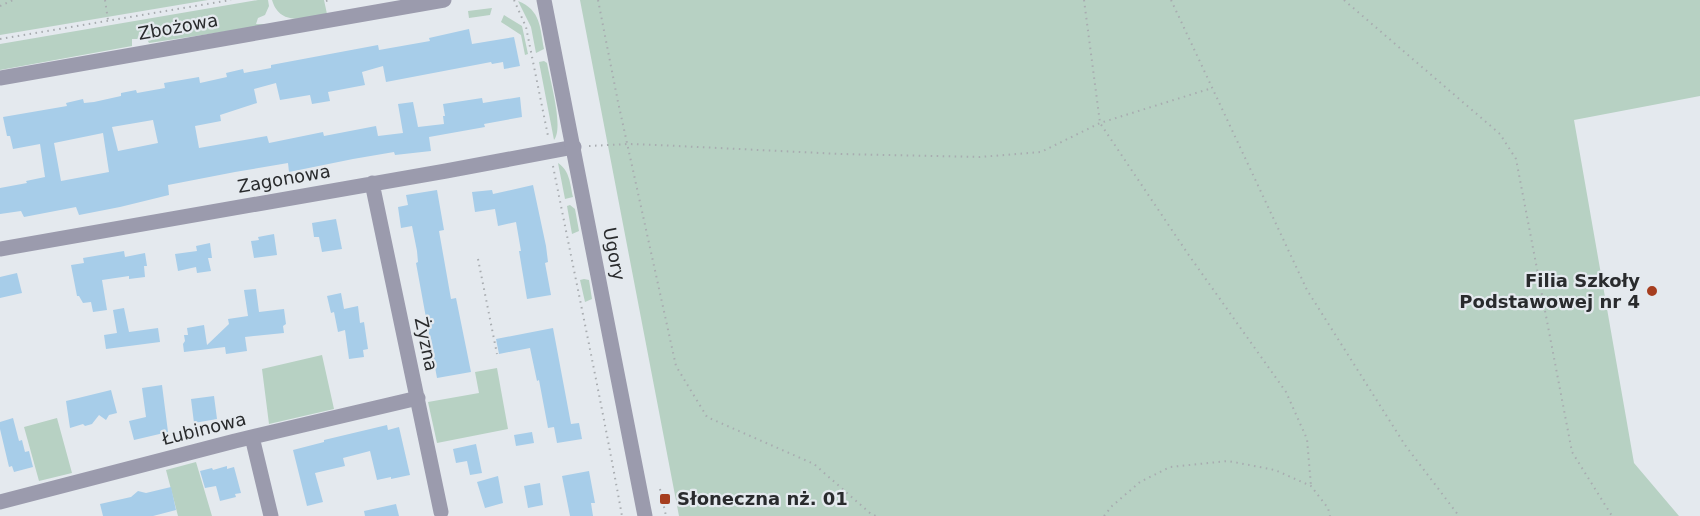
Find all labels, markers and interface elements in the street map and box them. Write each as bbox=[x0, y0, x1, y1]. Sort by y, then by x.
street label: Zbożowa bbox=[136, 9, 220, 44]
street label: Zagonowa bbox=[236, 160, 332, 197]
street label: Ugory bbox=[599, 226, 630, 283]
place label: Filia Szkoły Podstawowej nr 4 bbox=[1459, 270, 1640, 312]
marker: Filia Szkoły Podstawowej nr 4 bbox=[1645, 284, 1659, 298]
street label: Żyzna bbox=[411, 315, 442, 373]
street label: Łubinowa bbox=[159, 408, 248, 449]
place label: Słoneczna nż. 01 bbox=[677, 488, 848, 509]
marker: Słoneczna nż. 01 bbox=[658, 492, 672, 506]

